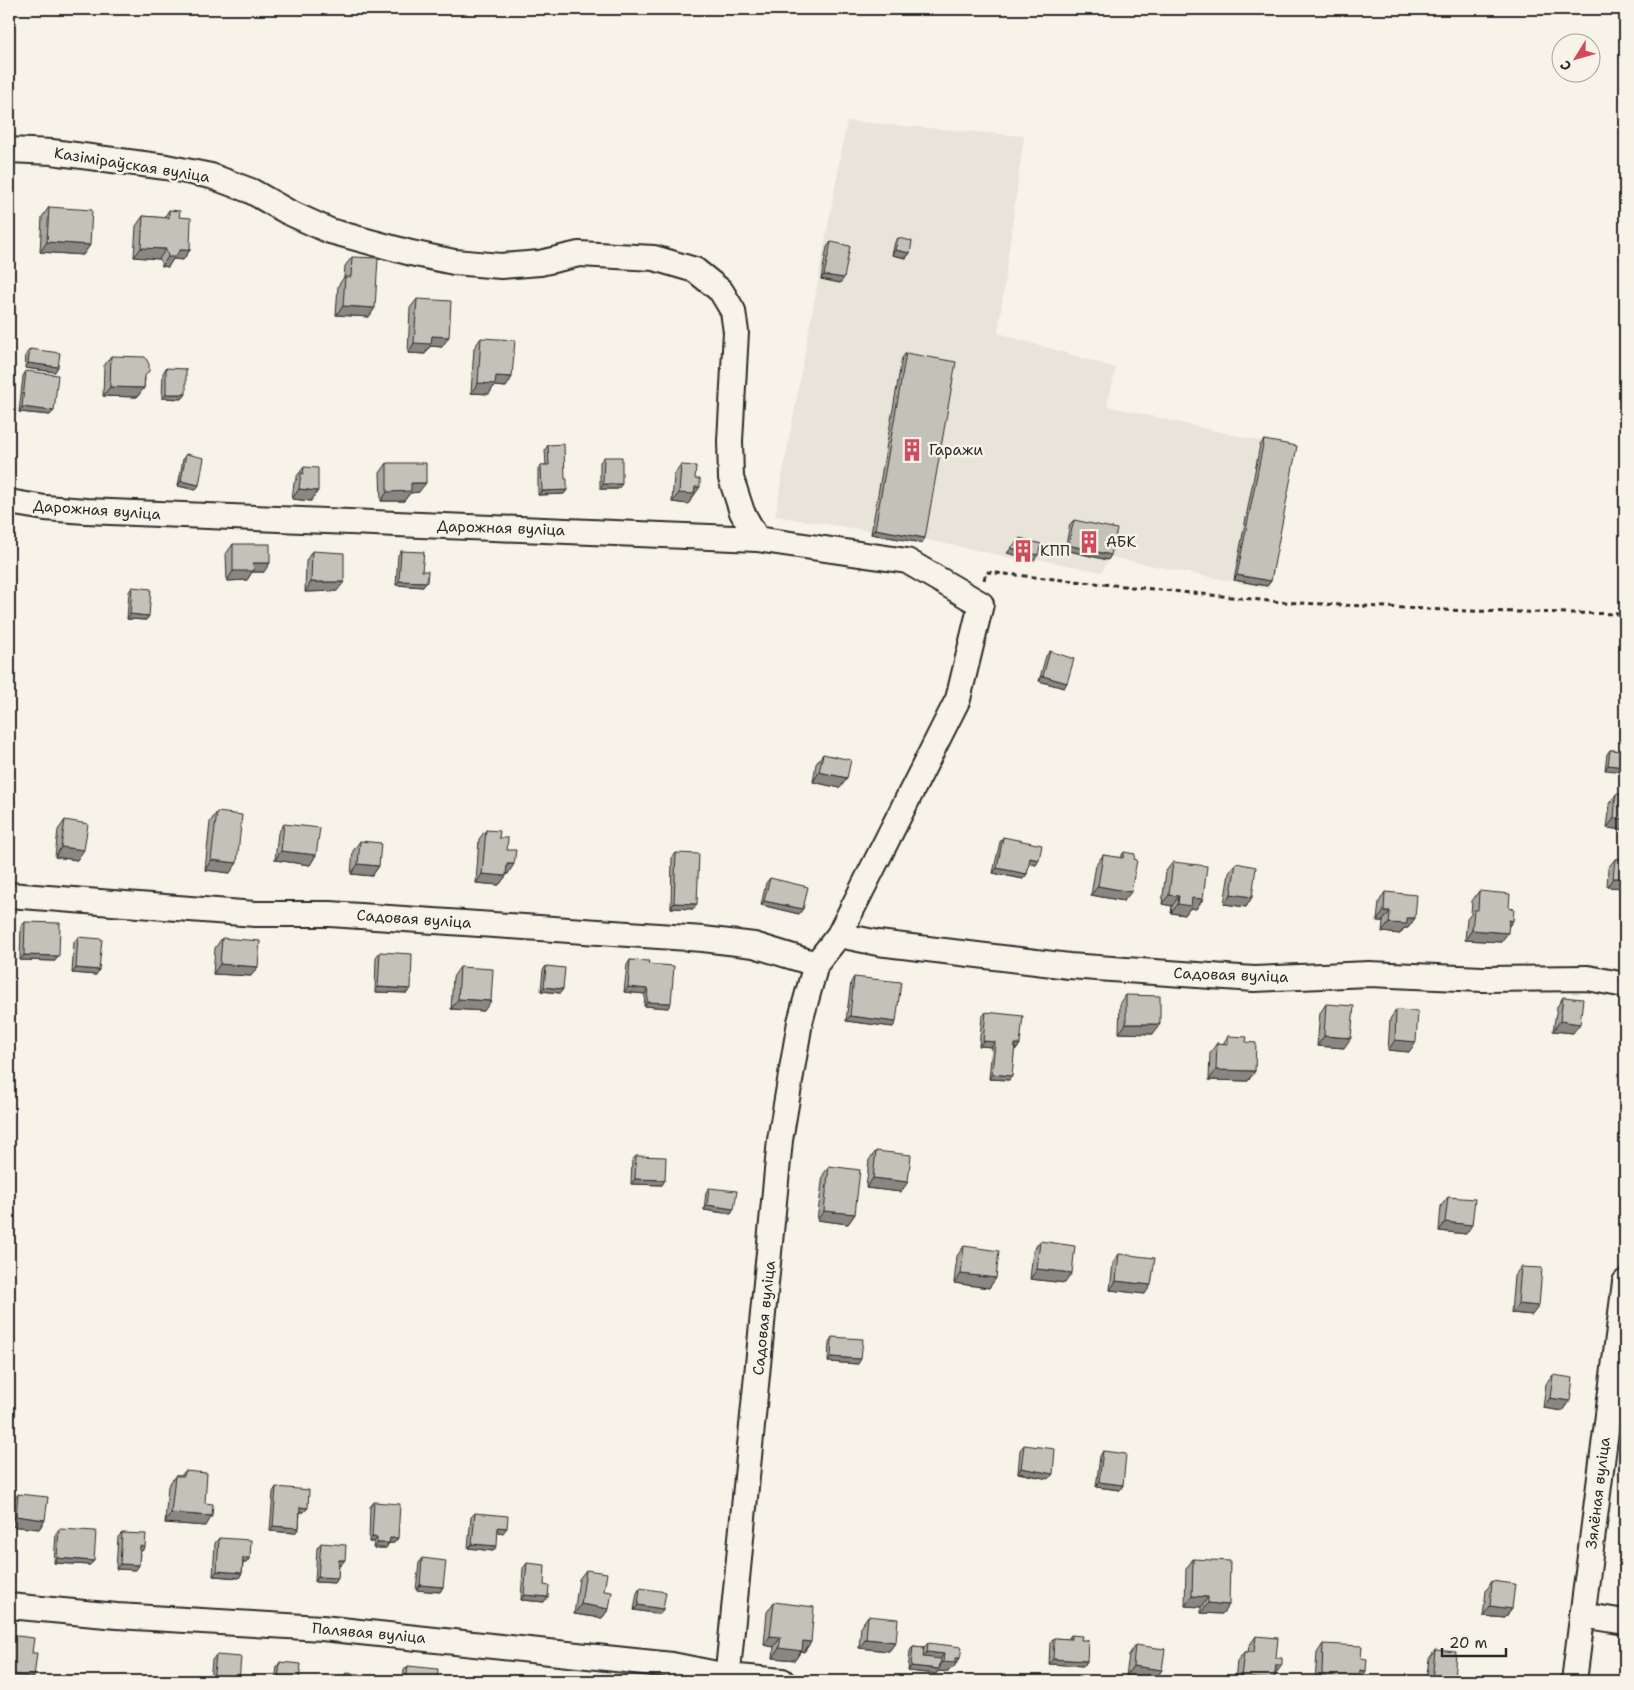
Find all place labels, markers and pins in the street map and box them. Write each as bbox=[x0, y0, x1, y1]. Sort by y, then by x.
building icon: Гаражи bbox=[899, 437, 925, 463]
place label: Гаражи bbox=[929, 440, 983, 460]
building icon: АБК bbox=[1076, 529, 1102, 555]
place label: АБК bbox=[1106, 532, 1136, 552]
building icon: КПП bbox=[1010, 538, 1036, 564]
place label: КПП bbox=[1040, 541, 1070, 561]

